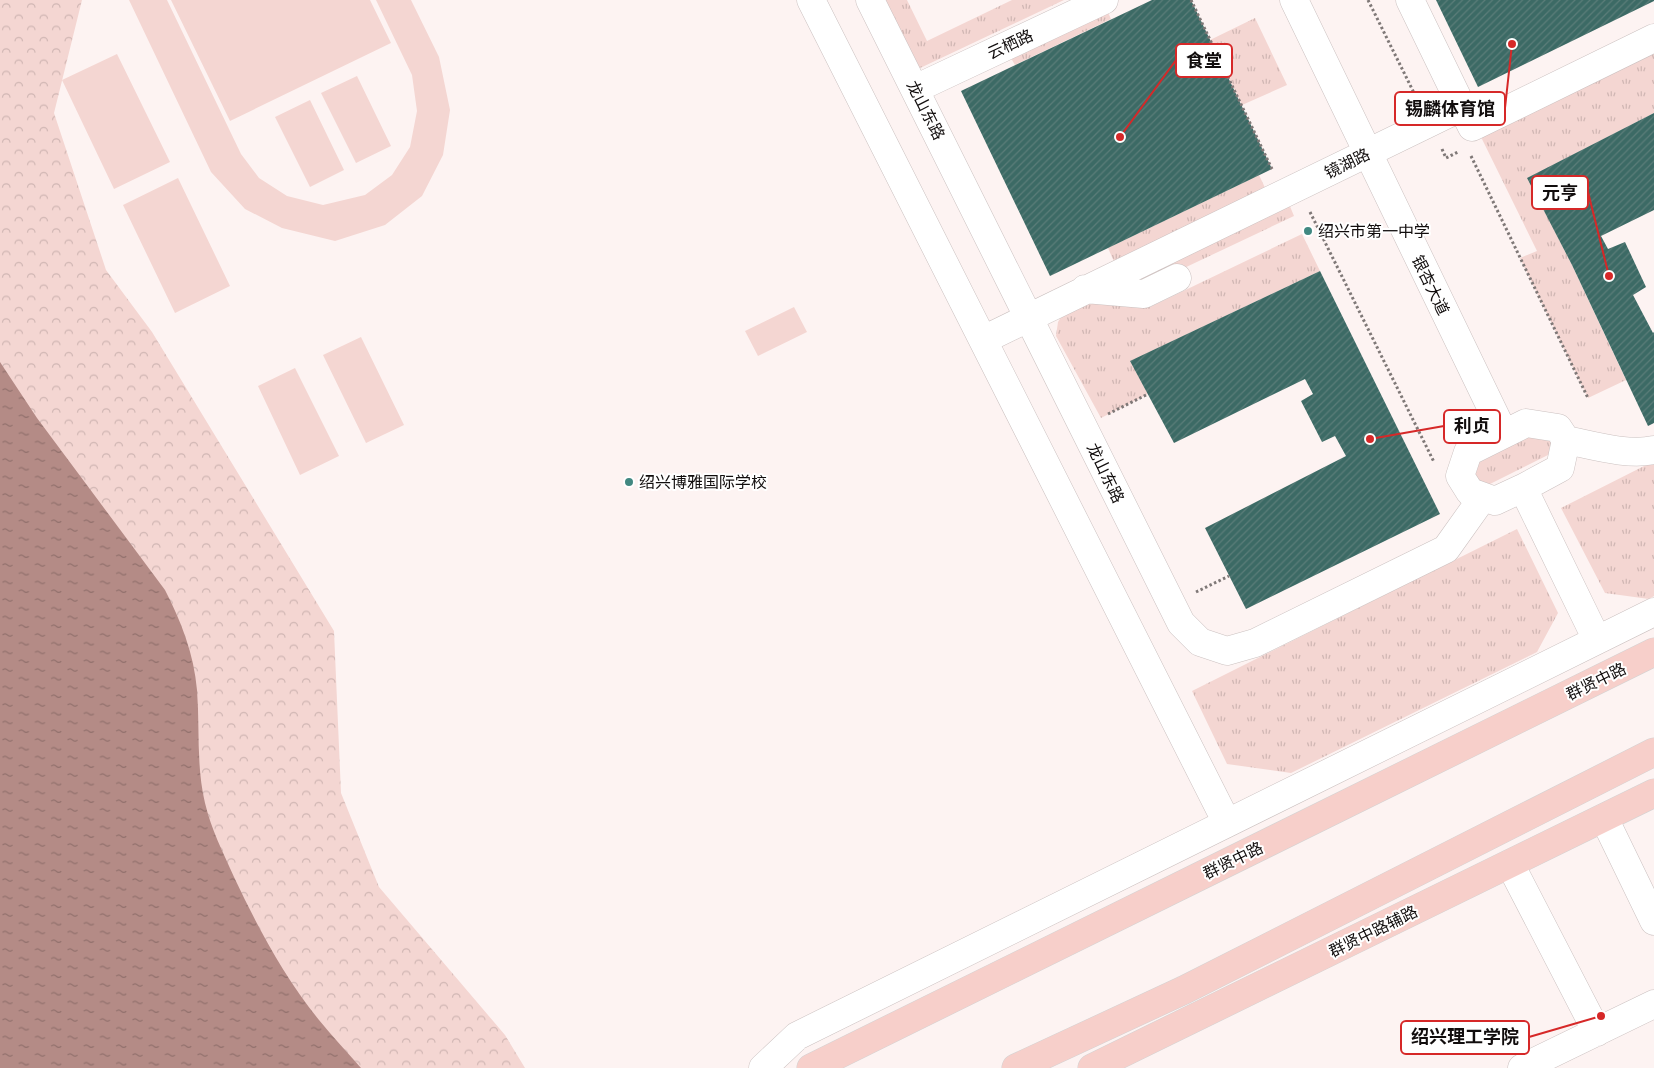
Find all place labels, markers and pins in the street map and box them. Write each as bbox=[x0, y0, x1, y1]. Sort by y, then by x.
callout: 食堂 bbox=[1176, 44, 1232, 77]
callout: 锡麟体育馆 bbox=[1395, 92, 1505, 125]
callout: 元亨 bbox=[1532, 176, 1588, 209]
place label: 绍兴市第一中学 bbox=[1318, 222, 1430, 241]
marker: 绍兴市第一中学 bbox=[1302, 225, 1314, 237]
callout: 利贞 bbox=[1444, 410, 1500, 443]
place label: 绍兴博雅国际学校 bbox=[639, 473, 767, 492]
marker: 绍兴博雅国际学校 bbox=[623, 476, 635, 488]
callout: 绍兴理工学院 bbox=[1401, 1021, 1529, 1054]

